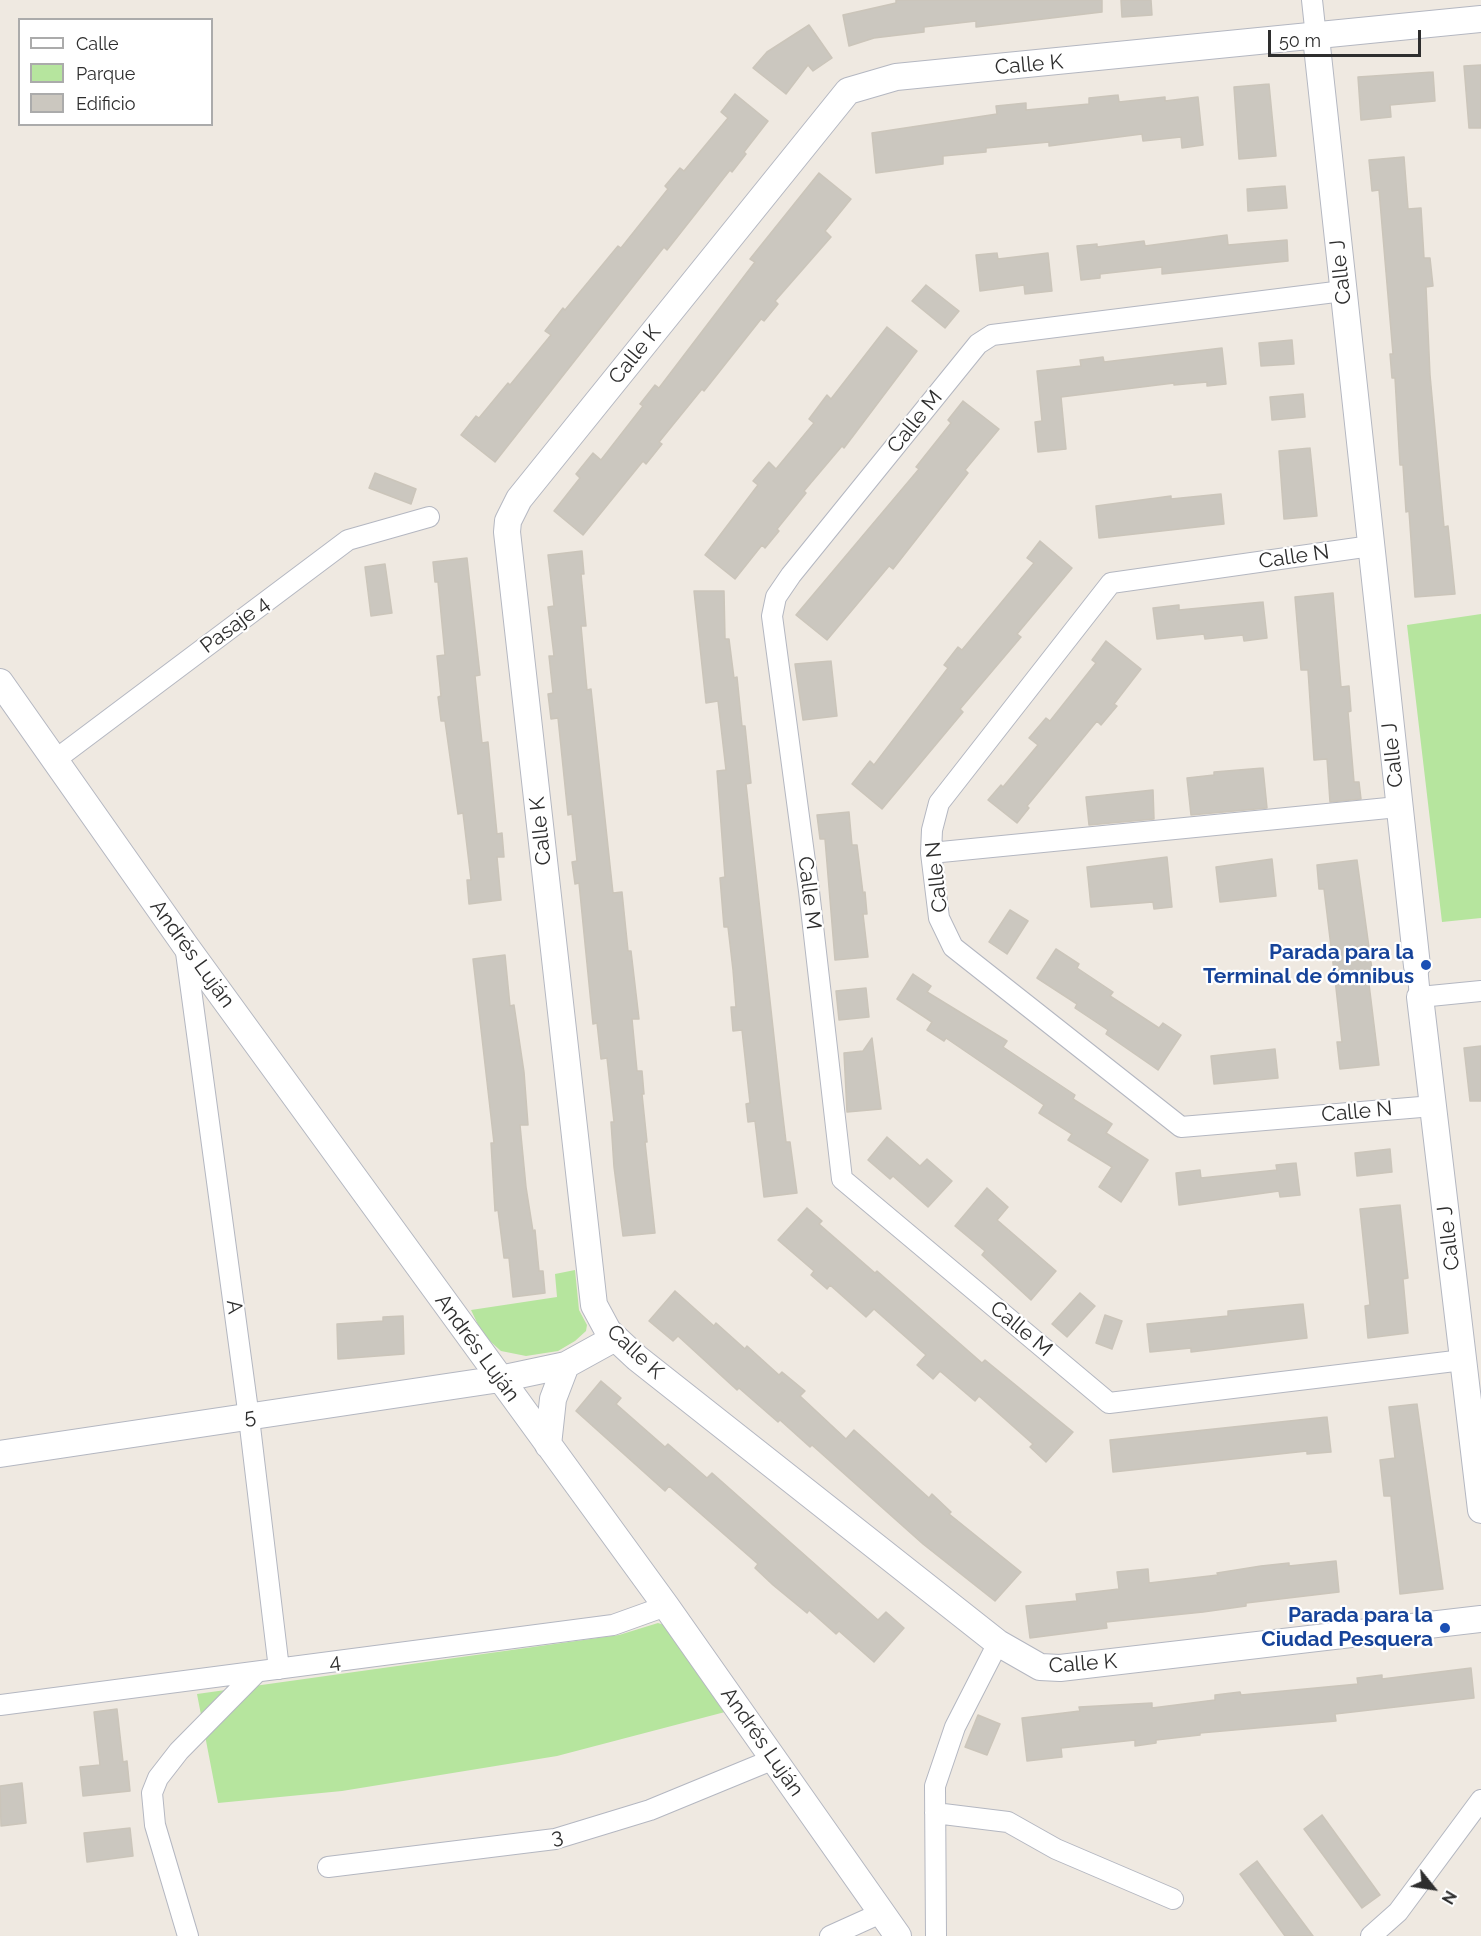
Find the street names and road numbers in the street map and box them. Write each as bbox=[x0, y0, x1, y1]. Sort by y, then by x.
street label: Calle K bbox=[994, 49, 1064, 81]
street label: Calle J bbox=[1325, 238, 1357, 306]
street label: Calle K bbox=[604, 320, 666, 390]
street label: Calle M bbox=[882, 386, 948, 458]
street label: Calle N bbox=[1257, 540, 1331, 574]
street label: Pasaje 4 bbox=[196, 591, 274, 659]
street label: Calle J bbox=[1377, 721, 1409, 789]
street label: Calle K bbox=[525, 796, 557, 866]
street label: Calle N bbox=[921, 840, 953, 914]
street label: Calle M bbox=[792, 855, 826, 931]
street label: Andrés Luján bbox=[144, 895, 240, 1013]
street label: Calle N bbox=[1320, 1096, 1394, 1128]
street label: Calle J bbox=[1433, 1204, 1465, 1272]
street label: Andrés Luján bbox=[429, 1289, 525, 1407]
street label: Calle M bbox=[985, 1296, 1057, 1362]
street label: A bbox=[221, 1298, 247, 1316]
street label: Calle K bbox=[601, 1319, 669, 1385]
street label: 5 bbox=[242, 1404, 258, 1430]
street label: 4 bbox=[328, 1649, 342, 1675]
street label: Calle K bbox=[1048, 1649, 1118, 1679]
street label: Andrés Luján bbox=[715, 1683, 809, 1801]
street label: 3 bbox=[549, 1823, 565, 1851]

